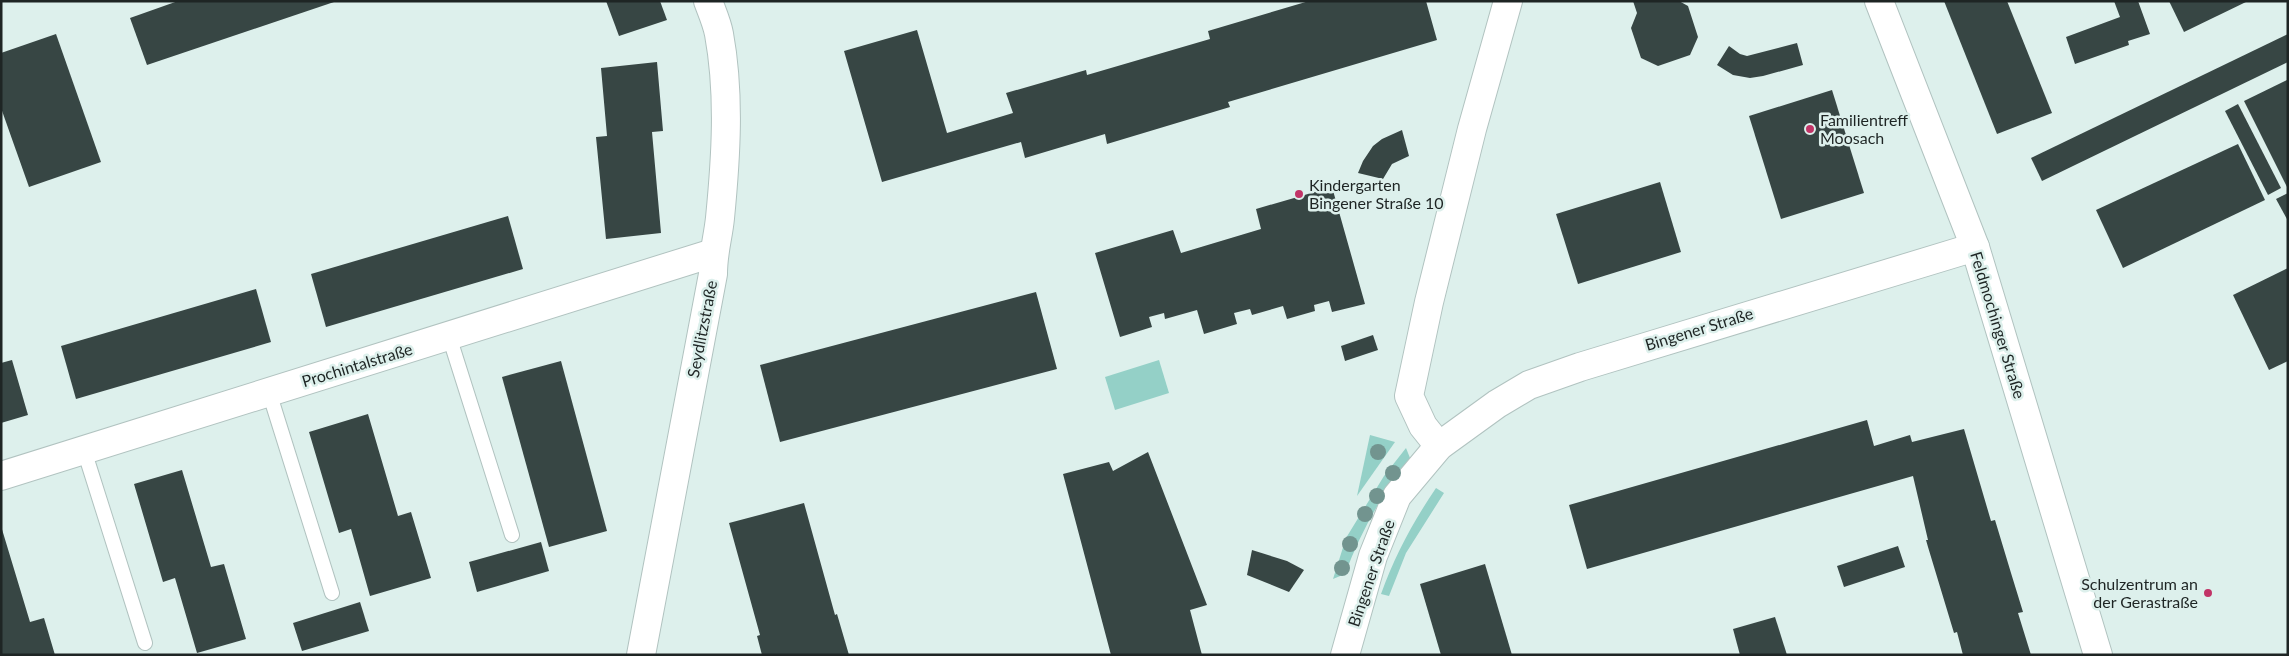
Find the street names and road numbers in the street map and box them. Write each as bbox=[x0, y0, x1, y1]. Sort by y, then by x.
street label: Feldmochinger Straße bbox=[1967, 249, 2030, 401]
street label: Seydlitzstraße bbox=[683, 279, 720, 379]
street label: Bingener Straße bbox=[1643, 303, 1755, 354]
street label: Prochintalstraße bbox=[299, 339, 415, 390]
street label: Bingener Straße bbox=[1343, 517, 1398, 629]

